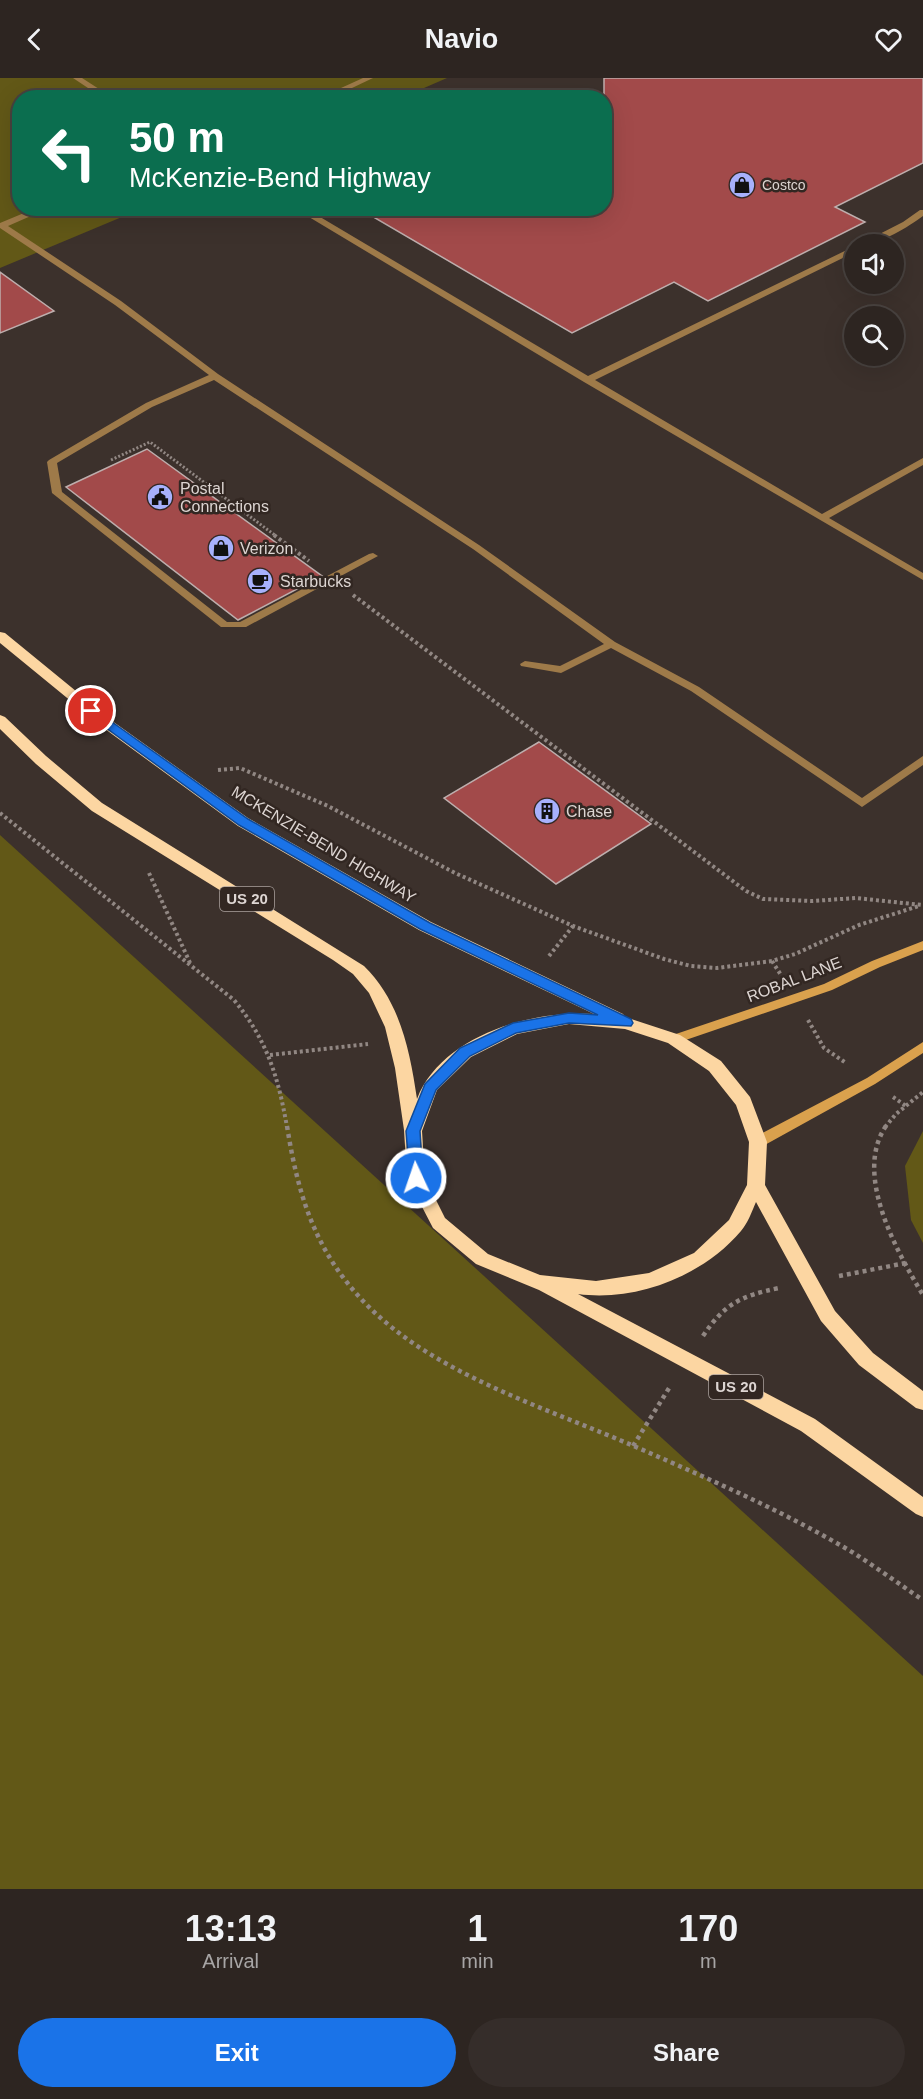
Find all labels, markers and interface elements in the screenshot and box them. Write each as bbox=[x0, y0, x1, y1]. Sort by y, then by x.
icon: back bbox=[18, 23, 51, 56]
icon: heart bbox=[872, 23, 905, 56]
text: Navio bbox=[425, 24, 498, 54]
icon: left bbox=[30, 114, 108, 192]
text: 50 m bbox=[129, 114, 225, 161]
text: McKenzie-Bend Highway bbox=[129, 163, 431, 193]
shop icon: Costco bbox=[727, 170, 757, 200]
place label: Costco bbox=[762, 177, 806, 193]
map controls bbox=[844, 234, 904, 366]
button: sound bbox=[844, 234, 904, 294]
button: search bbox=[844, 306, 904, 366]
place label: Postal Connections bbox=[180, 480, 269, 515]
public building icon: Postal Connections bbox=[145, 482, 175, 512]
shop icon: Verizon bbox=[206, 533, 236, 563]
place label: Verizon bbox=[240, 540, 293, 557]
cafe icon: Starbucks bbox=[245, 566, 275, 596]
place label: Starbucks bbox=[280, 573, 351, 590]
pin bbox=[65, 685, 116, 736]
icon: arrive bbox=[74, 694, 107, 727]
street label: MCKENZIE-BEND HIGHWAY bbox=[229, 783, 419, 906]
building icon: Chase bbox=[532, 796, 562, 826]
place label: Chase bbox=[566, 803, 612, 820]
road number: US 20 bbox=[220, 887, 274, 911]
street label: ROBAL LANE bbox=[745, 954, 844, 1005]
position arrow bbox=[384, 1146, 448, 1210]
road number: US 20 bbox=[709, 1375, 763, 1399]
text: 13:13 bbox=[185, 1908, 277, 1949]
text: 1 bbox=[467, 1908, 487, 1949]
text: 170 bbox=[678, 1908, 738, 1949]
text: Arrival bbox=[202, 1950, 259, 1972]
text: min bbox=[461, 1950, 494, 1972]
text: m bbox=[700, 1950, 717, 1972]
button: Exit bbox=[18, 2018, 456, 2087]
button: Share bbox=[468, 2018, 905, 2087]

